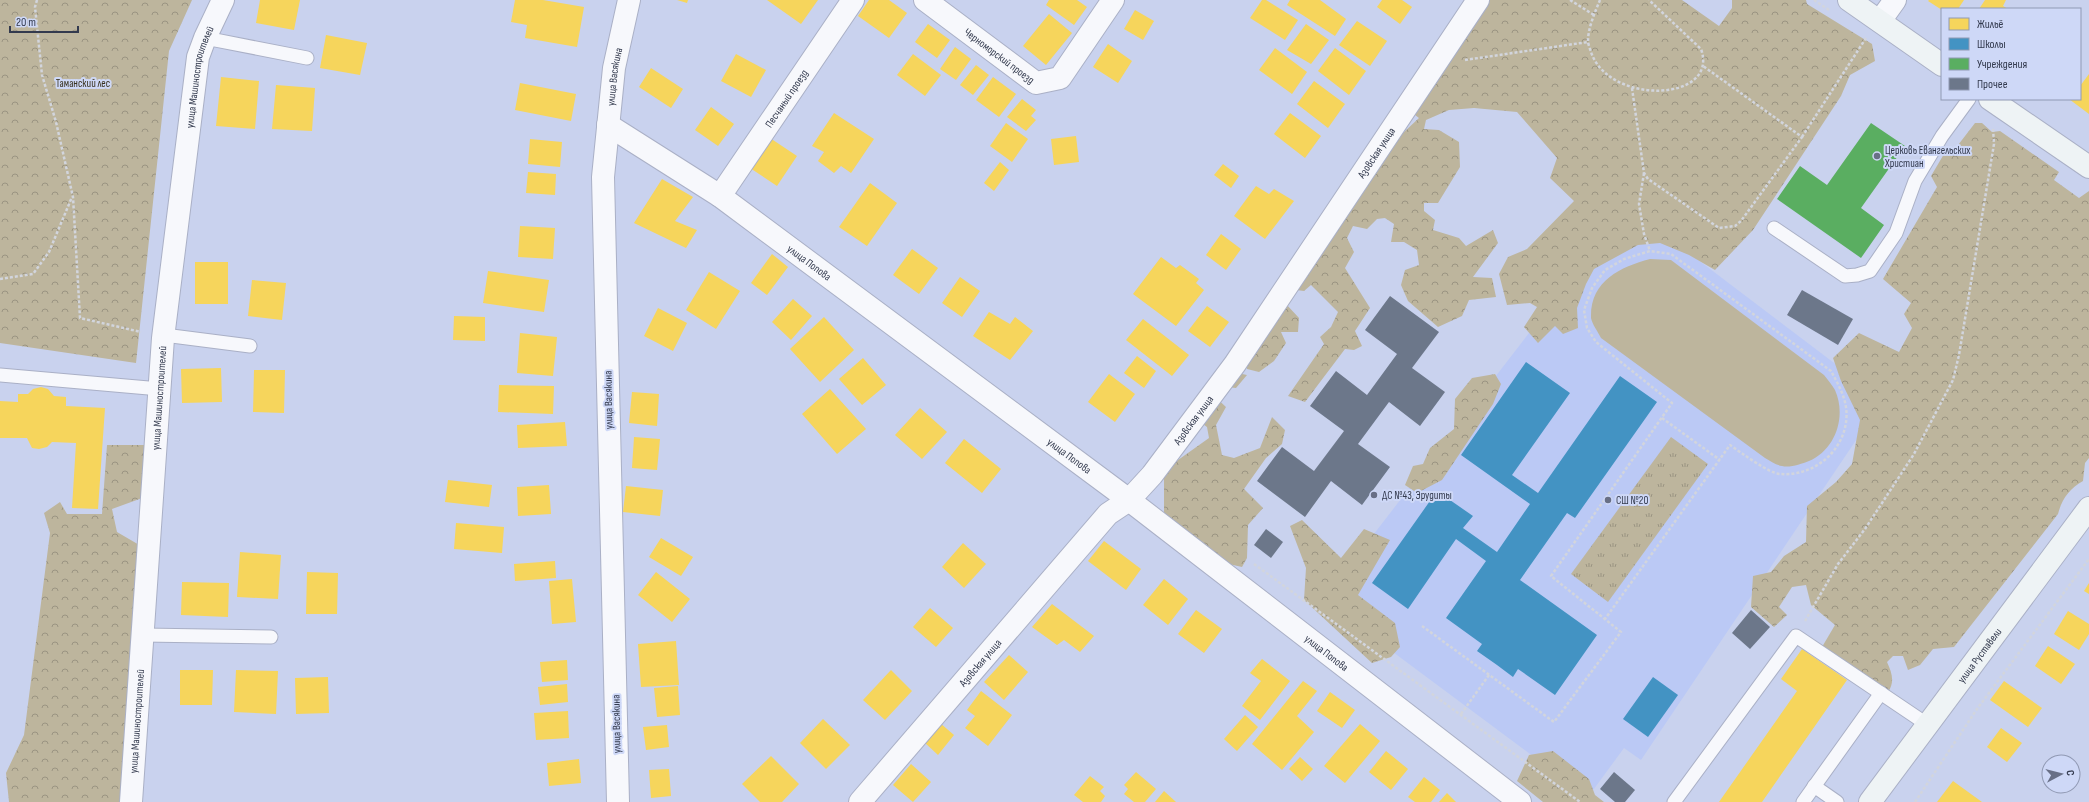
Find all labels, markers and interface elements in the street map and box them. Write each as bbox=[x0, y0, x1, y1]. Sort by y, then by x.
scale bar bbox=[10, 8, 78, 34]
legend bbox=[1941, 8, 2081, 100]
text: 20 m bbox=[16, 15, 36, 30]
text: Жильё bbox=[1977, 17, 2004, 32]
street label: улица Машиностроителей bbox=[183, 24, 217, 129]
street label: Черноморский проезд bbox=[961, 26, 1037, 87]
text: Школы bbox=[1977, 37, 2006, 52]
street label: улица Васякина bbox=[604, 47, 625, 107]
text: Учреждения bbox=[1977, 57, 2028, 72]
street label: Песчаный проезд bbox=[762, 67, 811, 130]
park label: Таманский лес bbox=[56, 77, 110, 90]
text: Прочее bbox=[1977, 77, 2008, 92]
street label: Азовская улица bbox=[1354, 125, 1398, 182]
place label: Церковь Евангельских Христиан bbox=[1884, 144, 1970, 170]
marker: Церковь Евангельских Христиан bbox=[1872, 151, 1882, 161]
street label: улица Попова bbox=[785, 242, 834, 283]
street label: улица Машиностроителей bbox=[149, 345, 169, 451]
street label: улица Васякина bbox=[601, 371, 616, 429]
street label: Азовская улица bbox=[1170, 393, 1216, 448]
street label: улица Попова bbox=[1045, 436, 1094, 477]
place label: ДС №43, Эрудиты bbox=[1382, 489, 1452, 502]
marker: ДС №43, Эрудиты bbox=[1369, 490, 1379, 500]
place label: СШ №20 bbox=[1616, 494, 1648, 507]
marker: СШ №20 bbox=[1603, 495, 1613, 505]
street label: улица Руставели bbox=[1955, 625, 2005, 686]
street label: улица Попова bbox=[1302, 632, 1351, 674]
street label: Азовская улица bbox=[956, 637, 1004, 690]
street label: улица Машиностроителей bbox=[127, 668, 147, 774]
street label: улица Васякина bbox=[609, 695, 624, 753]
north arrow bbox=[2041, 754, 2081, 794]
text: С bbox=[2064, 769, 2077, 777]

